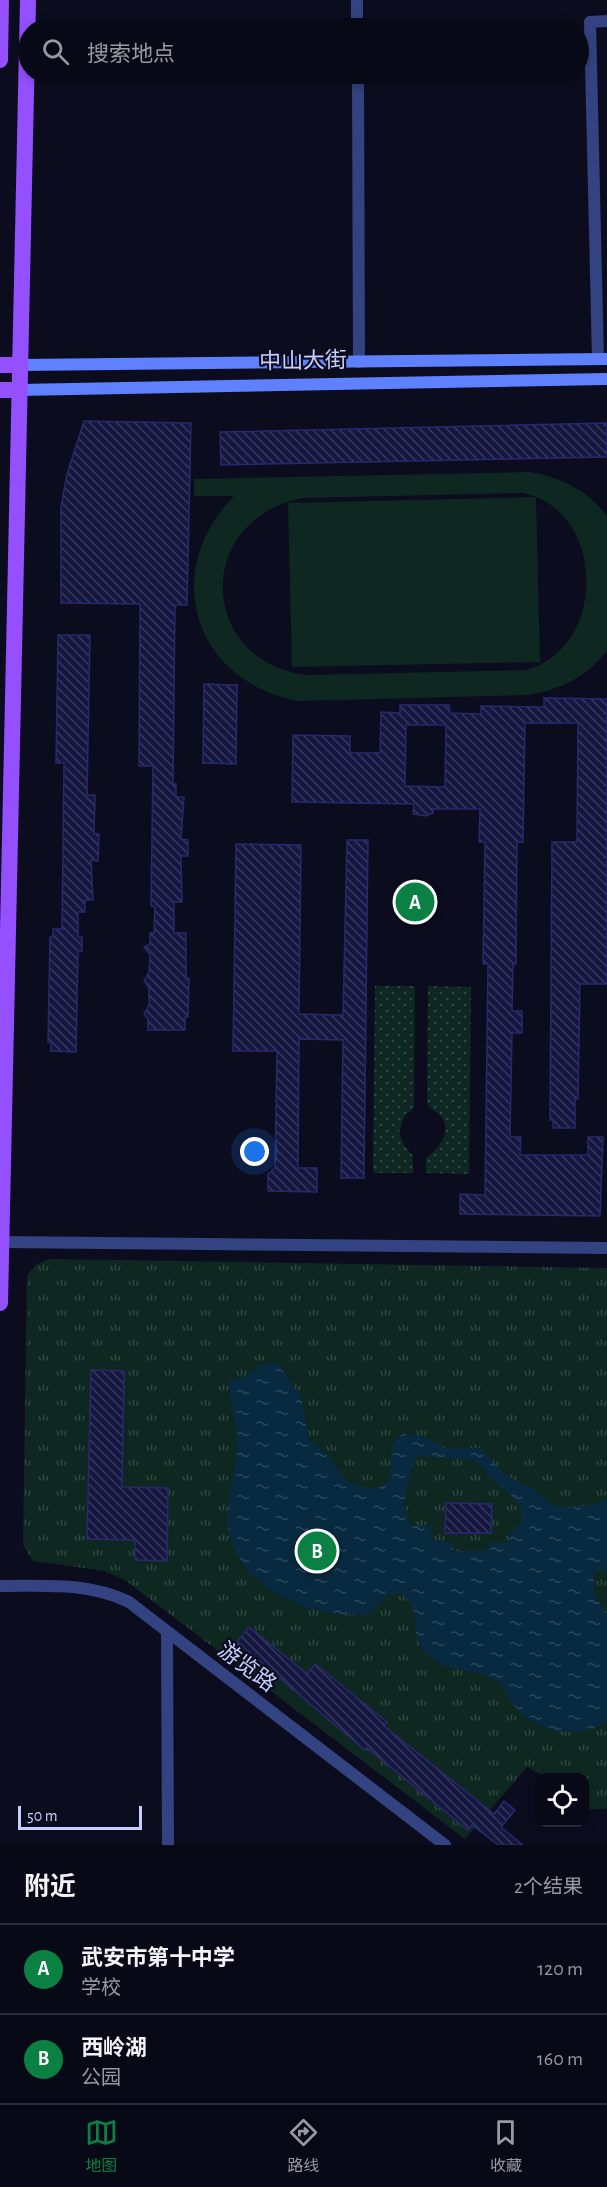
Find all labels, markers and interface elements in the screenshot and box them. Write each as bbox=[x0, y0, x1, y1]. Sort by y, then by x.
search box bbox=[18, 18, 589, 84]
icon: search bbox=[39, 35, 72, 68]
text: 搜索地点 bbox=[87, 43, 175, 65]
street label: 中山大街 bbox=[259, 348, 347, 373]
pin: A bbox=[396, 880, 434, 924]
your location bbox=[240, 1137, 269, 1166]
pin: B bbox=[298, 1528, 336, 1574]
street label: 游览路 bbox=[214, 1638, 281, 1696]
map controls bbox=[535, 1773, 589, 1827]
button: locate bbox=[535, 1773, 589, 1827]
scale bar bbox=[18, 1803, 142, 1830]
text: 50 m bbox=[27, 1808, 58, 1824]
text: 附近 bbox=[24, 1874, 76, 1900]
text: 2个结果 bbox=[514, 1877, 583, 1897]
text: 武安市第十中学 bbox=[81, 1947, 235, 1969]
text: A bbox=[38, 1959, 50, 1979]
text: 120 m bbox=[537, 1959, 583, 1979]
text: 学校 bbox=[81, 1978, 121, 1998]
text: 西岭湖 bbox=[81, 2037, 147, 2059]
text: B bbox=[38, 2049, 49, 2069]
text: 160 m bbox=[537, 2049, 583, 2069]
text: 公园 bbox=[81, 2068, 121, 2088]
tab: 地图 bbox=[85, 2116, 118, 2176]
tab: 路线 bbox=[287, 2116, 320, 2176]
tab: 收藏 bbox=[489, 2116, 522, 2176]

